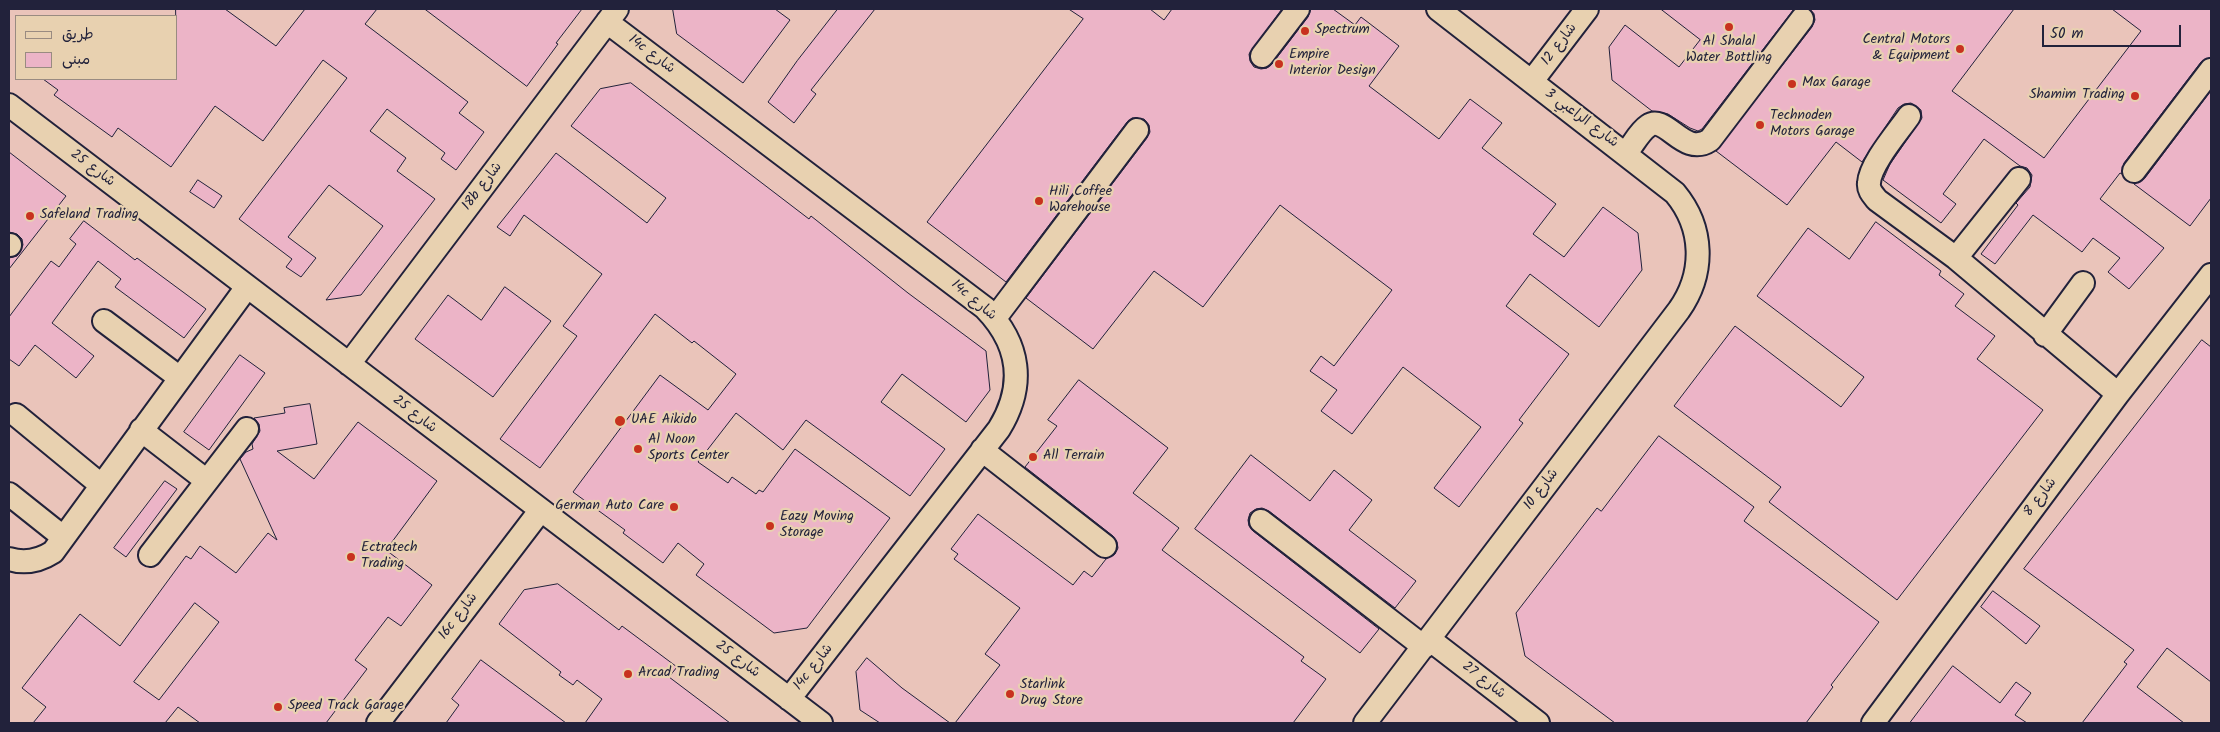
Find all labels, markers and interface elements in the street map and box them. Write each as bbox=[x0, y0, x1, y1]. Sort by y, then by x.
legend bbox=[15, 15, 178, 80]
scale bar bbox=[2045, 15, 2184, 47]
street label: شارع 12 bbox=[1539, 21, 1581, 69]
marker: Al Shalal Water Bottling bbox=[1723, 21, 1735, 33]
text: 50 m bbox=[2050, 22, 2084, 46]
text: طريق bbox=[62, 23, 94, 47]
place label: Spectrum bbox=[1315, 23, 1370, 39]
marker: Spectrum bbox=[1299, 25, 1311, 37]
street label: 14c شارع bbox=[624, 32, 678, 78]
place label: Central Motors & Equipment bbox=[1862, 33, 1950, 65]
place label: Al Shalal Water Bottling bbox=[1686, 35, 1772, 68]
marker: Central Motors & Equipment bbox=[1954, 43, 1966, 55]
text: مبنى bbox=[62, 48, 90, 72]
place label: Empire Interior Design bbox=[1289, 48, 1376, 80]
marker: Empire Interior Design bbox=[1273, 58, 1285, 70]
place label: Max Garage bbox=[1802, 76, 1870, 92]
marker: Max Garage bbox=[1786, 78, 1798, 90]
street label: شارع الراعبي 3 bbox=[1541, 86, 1621, 152]
place label: Shamim Trading bbox=[2029, 88, 2125, 104]
marker: Shamim Trading bbox=[2129, 90, 2141, 102]
place label: Technoden Motors Garage bbox=[1770, 109, 1855, 142]
marker: Technoden Motors Garage bbox=[1754, 119, 1766, 131]
street label: شارع 25 bbox=[66, 147, 118, 191]
street label: 18b شارع bbox=[459, 160, 507, 214]
place label: Hili Coffee Warehouse bbox=[1049, 185, 1112, 218]
marker: Hili Coffee Warehouse bbox=[1033, 195, 1045, 207]
place label: Safeland Trading bbox=[40, 208, 139, 224]
marker: Safeland Trading bbox=[24, 210, 36, 222]
street label: 14c شارع bbox=[947, 277, 999, 325]
street label: شارع 25 bbox=[389, 393, 439, 437]
place label: UAE Aikido bbox=[631, 413, 697, 429]
marker: UAE Aikido bbox=[613, 414, 627, 428]
place label: Al Noon Sports Center bbox=[648, 433, 729, 466]
marker: Al Noon Sports Center bbox=[632, 443, 644, 455]
place label: All Terrain bbox=[1043, 449, 1104, 465]
marker: All Terrain bbox=[1027, 451, 1039, 463]
street label: شارع 10 bbox=[1521, 466, 1563, 514]
street label: شارع 8 bbox=[2021, 475, 2061, 521]
place label: German Auto Care bbox=[555, 499, 664, 515]
marker: German Auto Care bbox=[668, 501, 680, 513]
place label: Eazy Moving Storage bbox=[780, 510, 854, 542]
marker: Eazy Moving Storage bbox=[764, 520, 776, 532]
place label: Ectratech Trading bbox=[361, 541, 417, 574]
marker: Ectratech Trading bbox=[345, 551, 357, 563]
street label: 16c شارع bbox=[436, 590, 482, 644]
street label: شارع 25 bbox=[711, 638, 763, 682]
street label: 14c شارع bbox=[791, 641, 837, 695]
street label: شارع 27 bbox=[1458, 659, 1508, 703]
place label: Arcad Trading bbox=[638, 666, 720, 682]
marker: Arcad Trading bbox=[622, 668, 634, 680]
place label: Starlink Drug Store bbox=[1020, 678, 1083, 710]
marker: Starlink Drug Store bbox=[1004, 688, 1016, 700]
place label: Speed Track Garage bbox=[288, 699, 404, 715]
marker: Speed Track Garage bbox=[272, 701, 284, 713]

